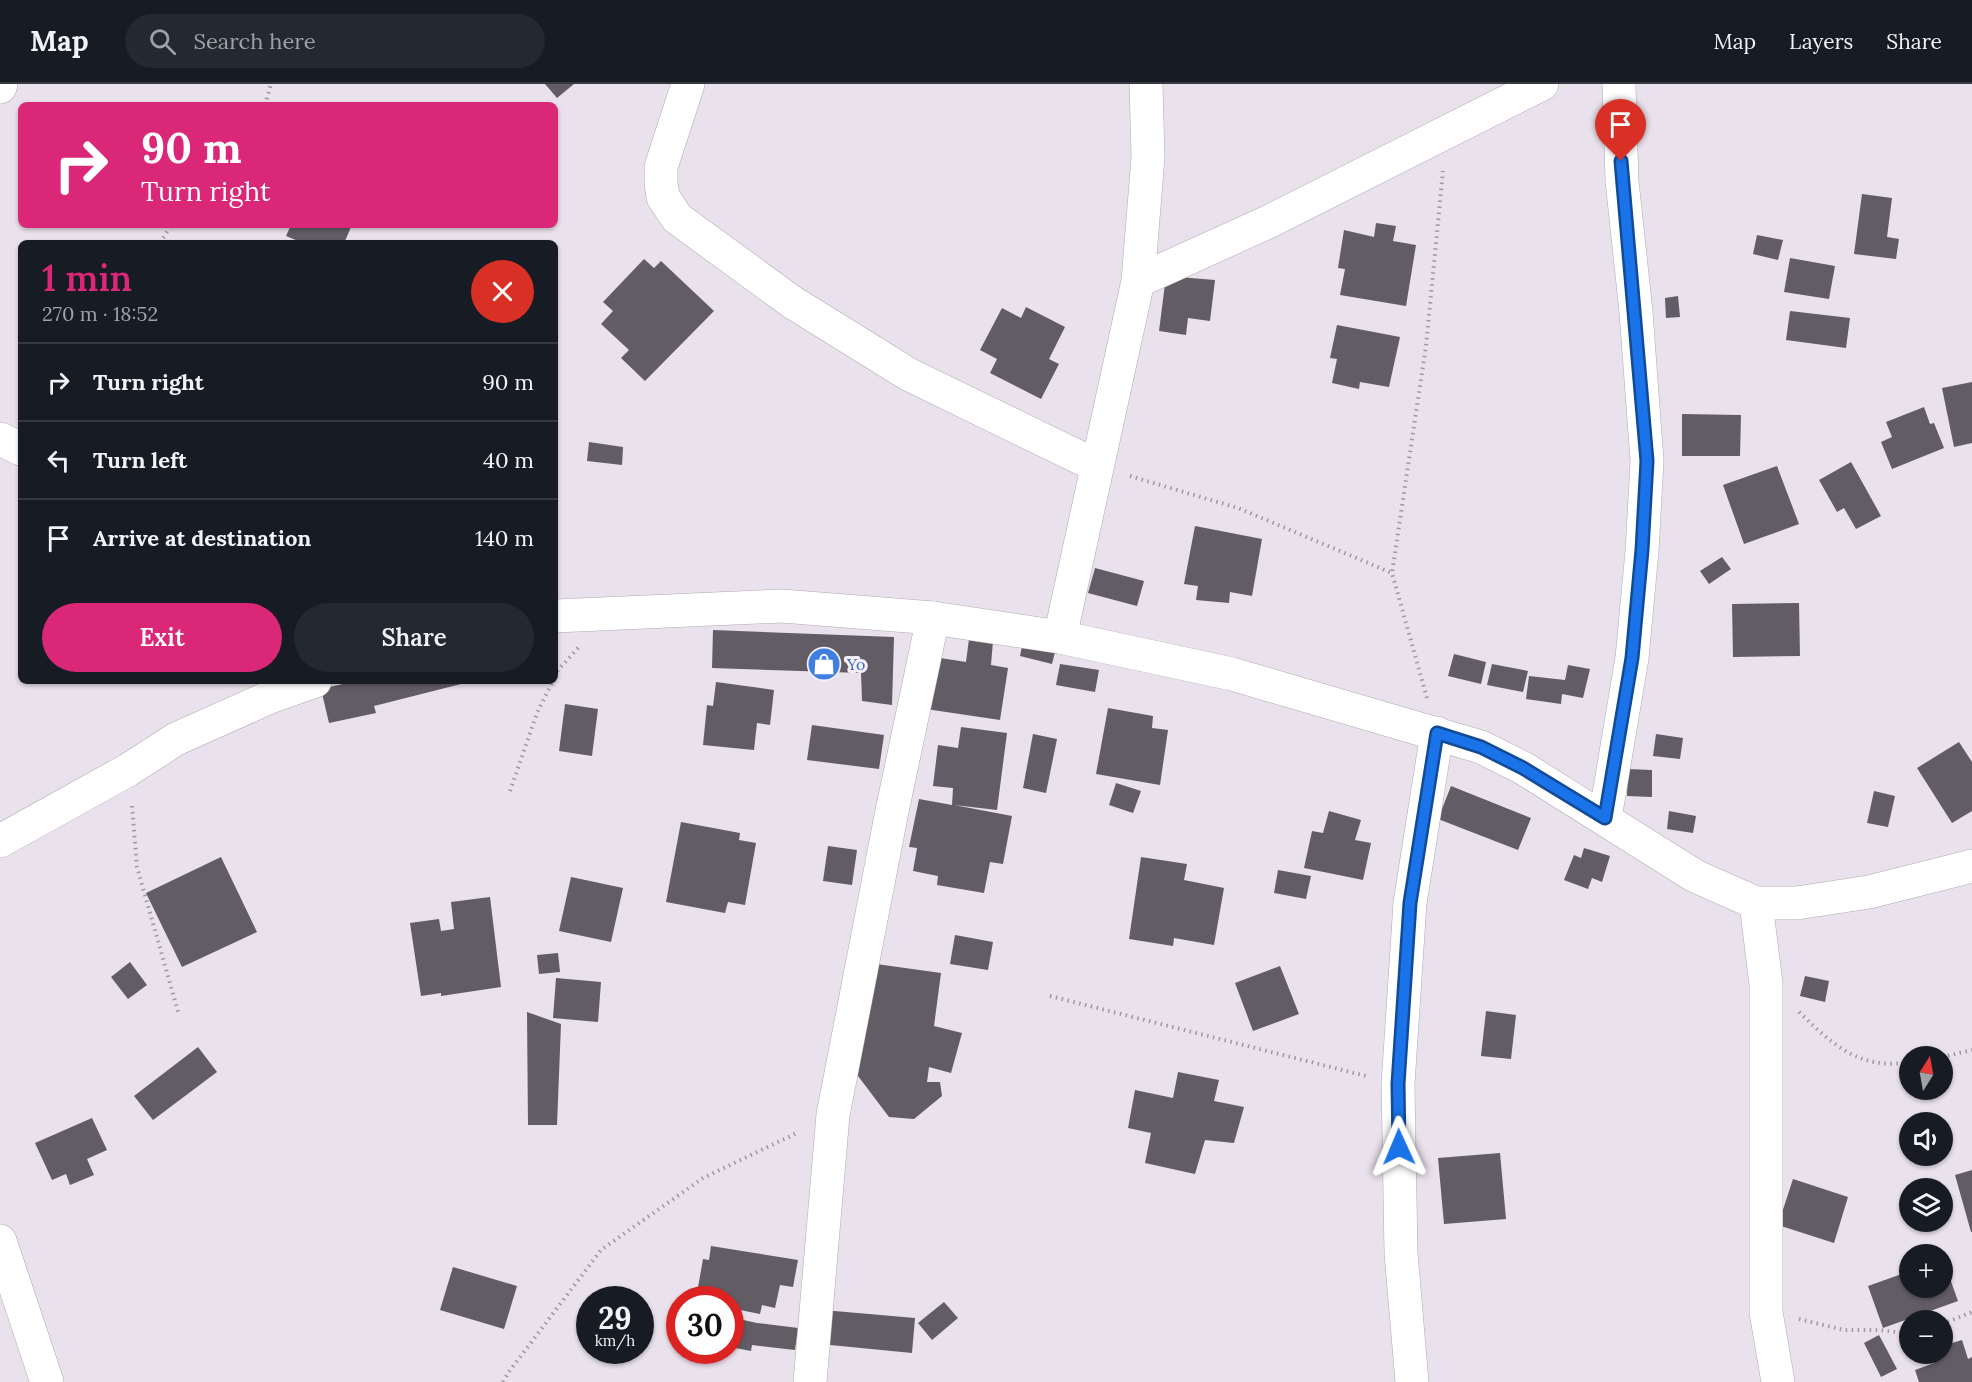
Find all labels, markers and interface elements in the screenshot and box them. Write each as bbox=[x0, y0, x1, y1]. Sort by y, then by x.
search box bbox=[125, 14, 545, 68]
text: Map bbox=[30, 23, 89, 59]
icon: search bbox=[146, 25, 179, 58]
text: Search here bbox=[194, 27, 316, 55]
text: Map bbox=[1713, 28, 1756, 55]
text: Layers bbox=[1789, 28, 1853, 55]
text: Share bbox=[1886, 28, 1942, 55]
pin bbox=[1595, 99, 1646, 161]
icon: arrive bbox=[1604, 108, 1637, 141]
text: 90 m bbox=[141, 121, 242, 175]
icon: right bbox=[42, 126, 120, 204]
text: Turn right bbox=[141, 174, 270, 208]
text: 1 min bbox=[42, 255, 132, 301]
button: close bbox=[471, 260, 534, 323]
text: 270 m · 18:52 bbox=[42, 301, 158, 326]
icon: right bbox=[42, 366, 75, 399]
text: Turn right bbox=[93, 368, 204, 396]
text: 90 m bbox=[482, 368, 534, 396]
icon: left bbox=[42, 444, 75, 477]
text: Turn left bbox=[93, 446, 187, 474]
text: 40 m bbox=[483, 446, 534, 474]
icon: arrive bbox=[42, 522, 75, 555]
text: Arrive at destination bbox=[93, 524, 311, 552]
text: 140 m bbox=[475, 524, 534, 552]
button: Exit bbox=[42, 603, 282, 672]
button: Share bbox=[294, 603, 534, 672]
shop icon: Yo bbox=[806, 646, 842, 682]
place label: Yo bbox=[846, 654, 865, 674]
north arrow bbox=[1899, 1046, 1953, 1100]
map controls bbox=[1899, 1046, 1953, 1364]
button: sound bbox=[1899, 1112, 1953, 1166]
position arrow bbox=[1367, 1115, 1431, 1179]
button: layers bbox=[1899, 1178, 1953, 1232]
button: + bbox=[1899, 1244, 1953, 1298]
speed limit sign: 30 bbox=[666, 1286, 744, 1364]
text: 29 bbox=[598, 1299, 632, 1337]
button: − bbox=[1899, 1310, 1953, 1364]
text: km/h bbox=[595, 1331, 635, 1350]

